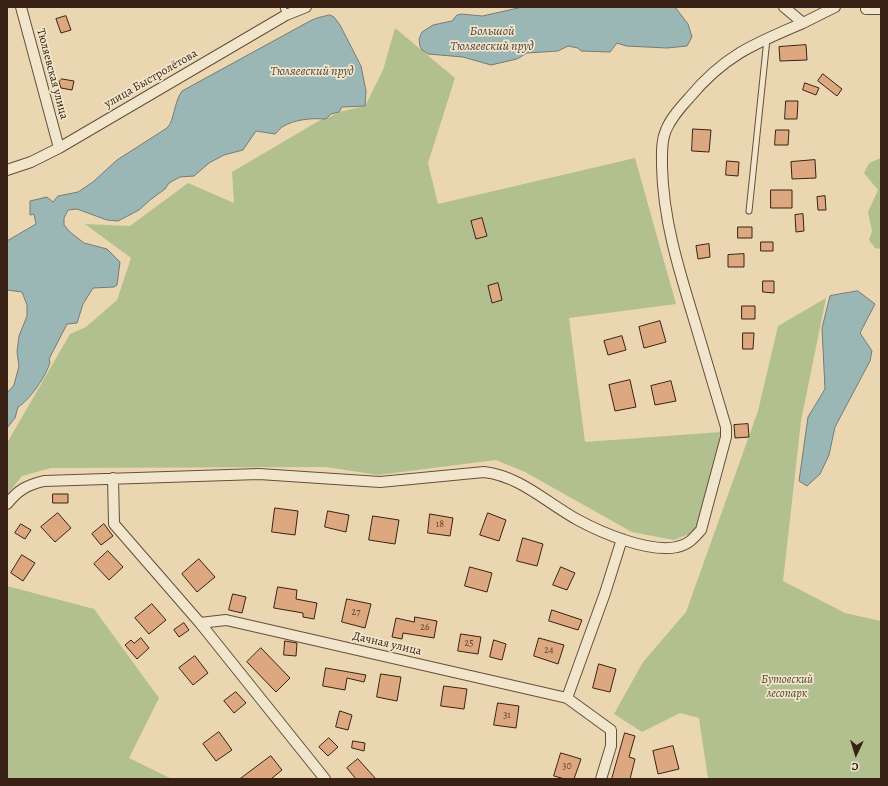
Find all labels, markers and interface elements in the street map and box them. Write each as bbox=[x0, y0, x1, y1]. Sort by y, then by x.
water label: Большой Тюляевский пруд bbox=[450, 24, 534, 55]
street label: Тюляевская улица bbox=[33, 27, 71, 121]
street label: улица Быстролётова bbox=[102, 46, 200, 112]
water label: Тюляевский пруд bbox=[270, 64, 354, 80]
house number: 18 bbox=[436, 519, 444, 531]
house number: 27 bbox=[352, 607, 360, 619]
house number: 26 bbox=[420, 622, 430, 634]
street label: Дачная улица bbox=[351, 629, 423, 659]
house number: 25 bbox=[464, 638, 474, 650]
house number: 24 bbox=[544, 645, 554, 657]
park label: Бутовский лесопарк bbox=[761, 673, 813, 701]
house number: 31 bbox=[503, 710, 511, 722]
north arrow bbox=[836, 734, 876, 774]
text: С bbox=[851, 759, 859, 774]
house number: 30 bbox=[562, 761, 572, 773]

